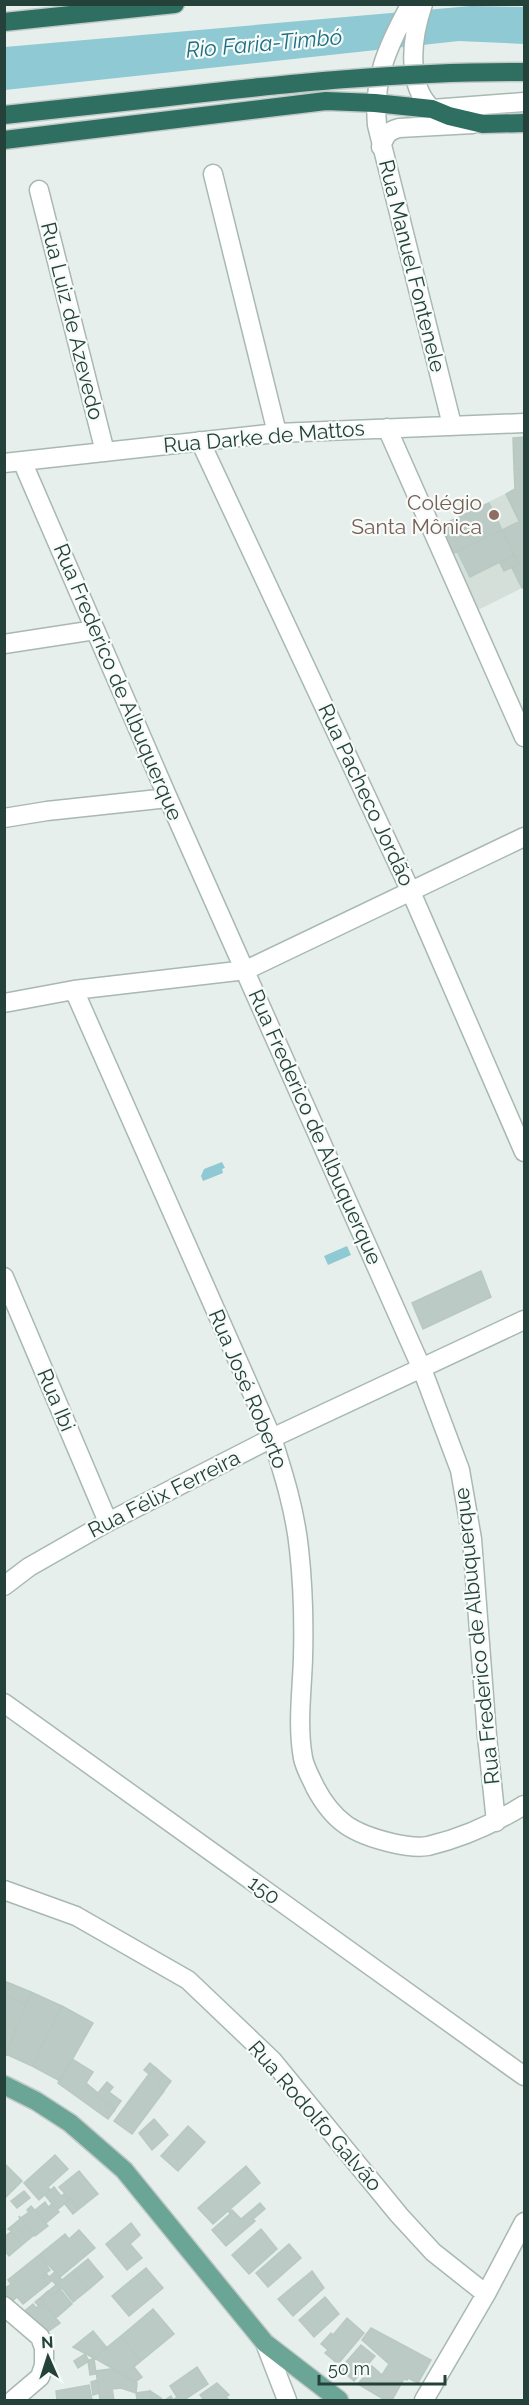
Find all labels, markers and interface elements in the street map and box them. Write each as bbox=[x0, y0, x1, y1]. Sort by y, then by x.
water label: Rio Faria-Timbó bbox=[185, 23, 343, 63]
street label: Rua Manuel Fontenele bbox=[374, 157, 451, 375]
street label: Rua Luiz de Azevedo bbox=[36, 219, 109, 422]
street label: Rua Darke de Mattos bbox=[162, 415, 366, 458]
place label: Colégio Santa Mônica bbox=[351, 490, 482, 539]
marker: Colégio Santa Mônica bbox=[487, 508, 501, 522]
street label: Rua Frederico de Albuquerque bbox=[49, 540, 188, 824]
street label: Rua Pacheco Jordão bbox=[313, 700, 420, 890]
street label: Rua Frederico de Albuquerque bbox=[243, 985, 388, 1268]
street label: Rua José Roberto bbox=[204, 1306, 293, 1472]
street label: Rua Ibi bbox=[32, 1365, 81, 1435]
street label: Rua Félix Ferreira bbox=[84, 1444, 244, 1543]
street label: Rua Frederico de Albuquerque bbox=[448, 1486, 505, 1786]
street label: 150 bbox=[243, 1870, 285, 1909]
street label: Rua Rodolfo Galvão bbox=[243, 2035, 387, 2196]
north arrow bbox=[18, 2327, 78, 2387]
text: N bbox=[41, 2333, 54, 2352]
scale bar bbox=[319, 2348, 445, 2386]
text: 50 m bbox=[328, 2358, 370, 2379]

